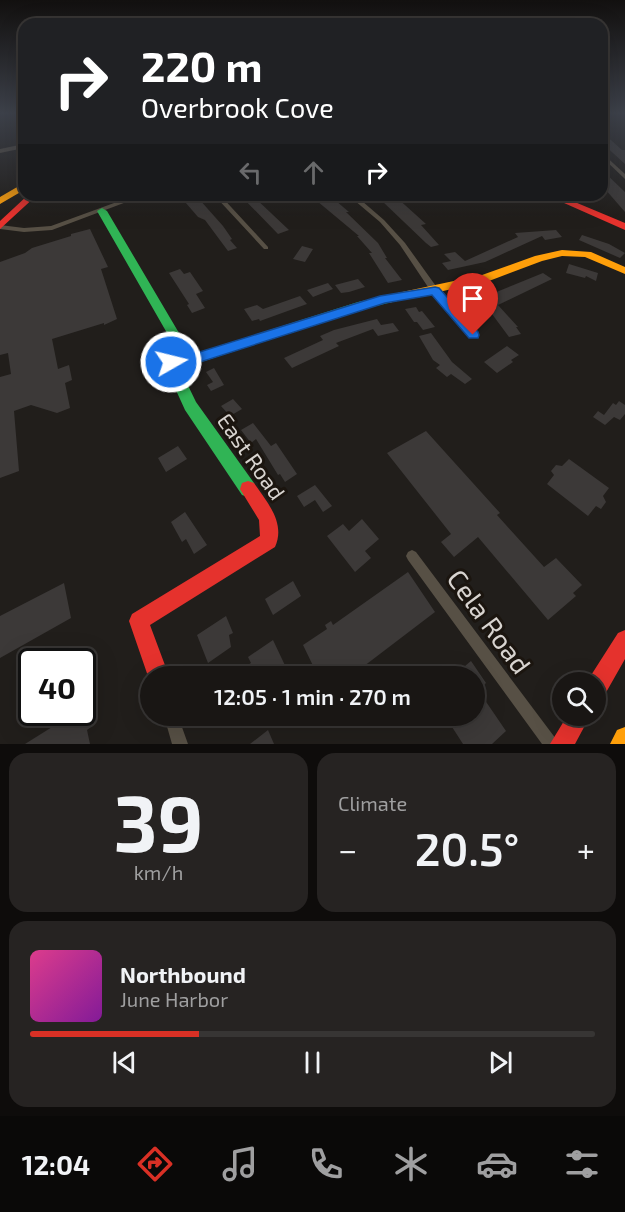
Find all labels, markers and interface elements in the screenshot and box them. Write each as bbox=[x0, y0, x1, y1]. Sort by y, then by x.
text: 220 m bbox=[141, 40, 262, 90]
icon: right bbox=[42, 42, 120, 120]
text: Overbrook Cove bbox=[141, 91, 334, 123]
icon: left bbox=[234, 156, 267, 189]
icon: ahead bbox=[297, 156, 330, 189]
icon: right bbox=[360, 156, 393, 189]
pin bbox=[447, 273, 498, 335]
icon: arrive bbox=[456, 282, 489, 315]
position arrow bbox=[139, 330, 203, 394]
street label: East Road bbox=[213, 408, 291, 504]
street label: Cela Road bbox=[442, 563, 538, 679]
speed limit sign: 40 bbox=[18, 648, 96, 726]
map controls bbox=[552, 672, 606, 726]
button: search bbox=[552, 672, 606, 726]
text: 12:05 · 1 min · 270 m bbox=[214, 683, 411, 709]
text: 39 bbox=[113, 774, 204, 868]
text: Climate bbox=[338, 791, 407, 815]
text: 20.5° bbox=[415, 821, 519, 875]
text: − bbox=[338, 829, 357, 869]
text: + bbox=[577, 829, 595, 869]
text: km/h bbox=[134, 860, 183, 884]
text: Northbound bbox=[120, 961, 246, 987]
text: June Harbor bbox=[120, 987, 228, 1011]
icon: previous bbox=[108, 1046, 141, 1079]
icon: pause bbox=[296, 1046, 329, 1079]
icon: next bbox=[484, 1046, 517, 1079]
icon: directions bbox=[134, 1143, 176, 1185]
icon: music bbox=[219, 1143, 261, 1185]
icon: phone bbox=[305, 1143, 347, 1185]
icon: climate bbox=[390, 1143, 432, 1185]
icon: car bbox=[476, 1143, 518, 1185]
icon: filters bbox=[561, 1143, 603, 1185]
text: 12:04 bbox=[22, 1148, 90, 1180]

